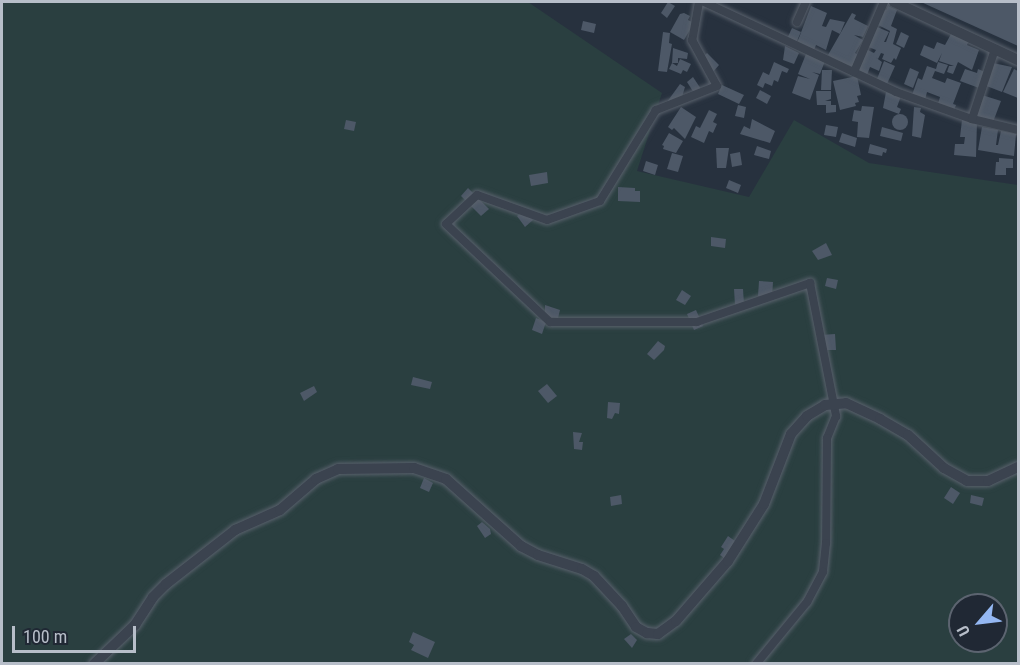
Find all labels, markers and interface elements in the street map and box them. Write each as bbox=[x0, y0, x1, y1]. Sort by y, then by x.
north arrow bbox=[948, 593, 1008, 653]
scale bar bbox=[15, 614, 140, 652]
text: U bbox=[953, 622, 974, 639]
text: 100 m bbox=[23, 626, 67, 647]

